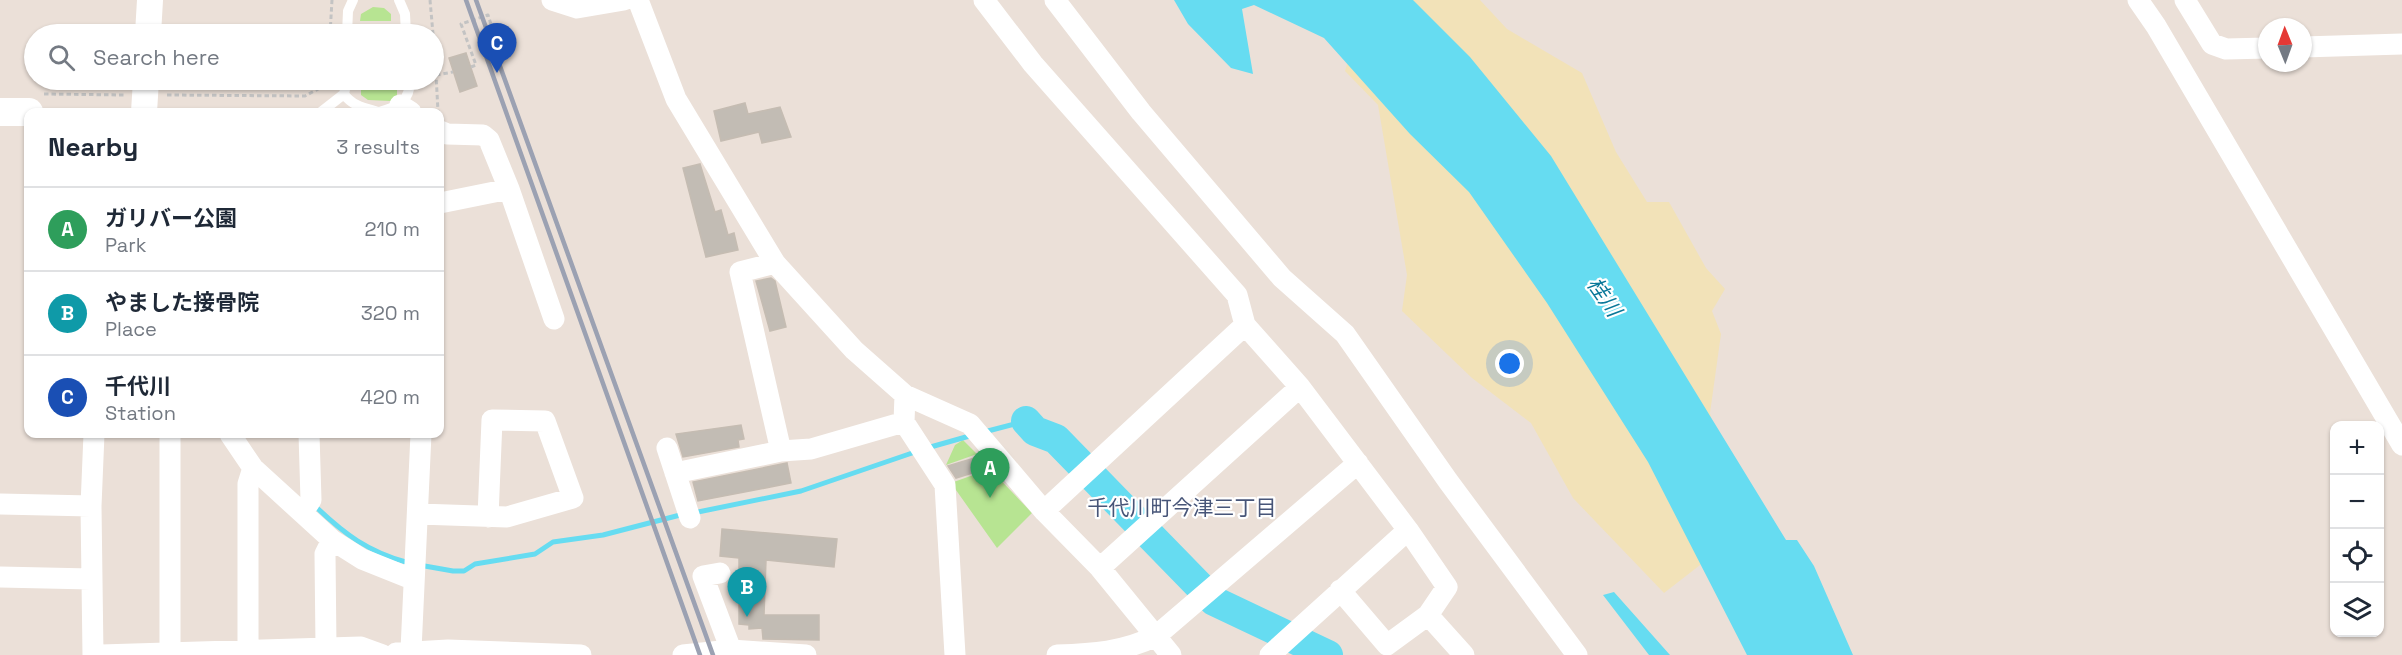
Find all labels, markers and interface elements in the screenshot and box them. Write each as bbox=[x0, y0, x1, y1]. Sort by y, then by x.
north arrow bbox=[2258, 18, 2312, 72]
pin: C bbox=[478, 23, 516, 73]
search box bbox=[24, 24, 444, 90]
icon: search bbox=[45, 41, 78, 74]
text: Search here bbox=[93, 43, 220, 71]
text: Nearby bbox=[48, 130, 138, 164]
text: 3 results bbox=[336, 134, 420, 160]
text: ガリバー公園 bbox=[105, 204, 237, 232]
text: A bbox=[61, 216, 74, 242]
text: 210 m bbox=[364, 216, 420, 242]
text: Park bbox=[105, 232, 147, 258]
water label: 桂川 bbox=[1581, 272, 1629, 323]
text: やました接骨院 bbox=[105, 288, 259, 316]
text: B bbox=[61, 300, 74, 326]
text: 320 m bbox=[361, 300, 420, 326]
text: Place bbox=[105, 316, 157, 342]
your location bbox=[1495, 349, 1524, 378]
text: 千代川 bbox=[105, 372, 171, 400]
text: C bbox=[61, 384, 74, 410]
text: 420 m bbox=[360, 384, 420, 410]
text: Station bbox=[105, 400, 176, 426]
map controls bbox=[2330, 421, 2384, 637]
button: + bbox=[2330, 421, 2384, 475]
pin: A bbox=[970, 448, 1010, 498]
button: − bbox=[2330, 475, 2384, 529]
district label: 千代川町今津三丁目 bbox=[1088, 494, 1277, 521]
button: locate bbox=[2330, 529, 2384, 583]
pin: B bbox=[728, 568, 766, 617]
button: layers bbox=[2330, 583, 2384, 637]

